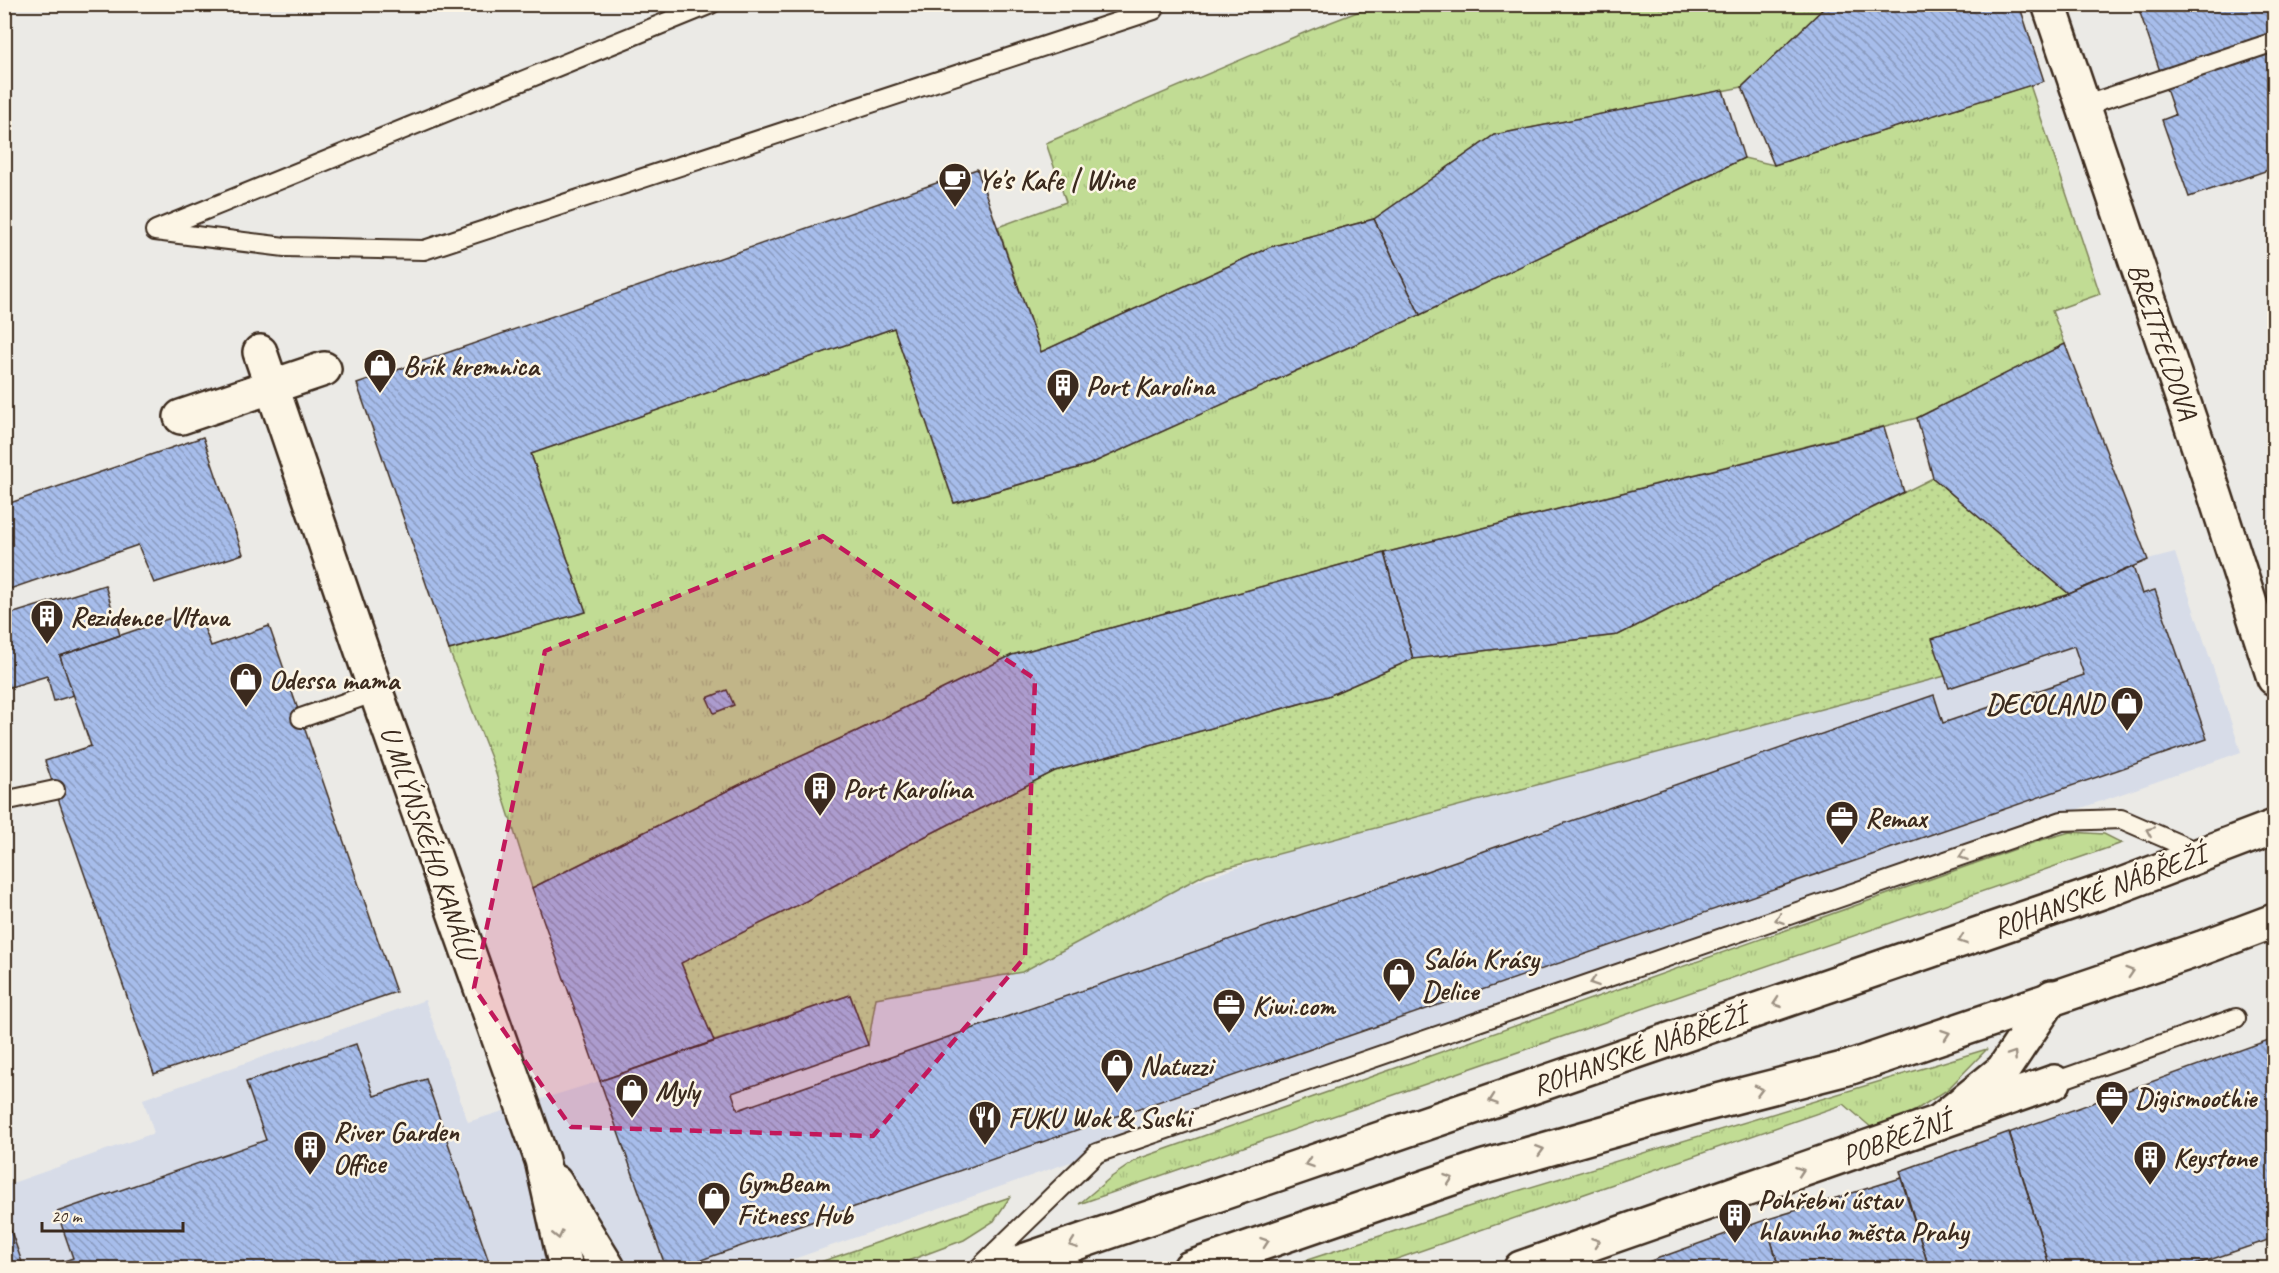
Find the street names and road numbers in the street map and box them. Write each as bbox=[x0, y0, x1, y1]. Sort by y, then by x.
street label: BREITFELDOVA bbox=[2120, 258, 2206, 424]
street label: U MLÝNSKÉHO KANÁLU bbox=[373, 721, 487, 968]
street label: ROHANSKÉ NÁBŘEŽÍ bbox=[1988, 834, 2215, 946]
street label: ROHANSKÉ NÁBŘEŽÍ bbox=[1528, 995, 1756, 1103]
street label: POBŘEŽNÍ bbox=[1837, 1101, 1960, 1173]

